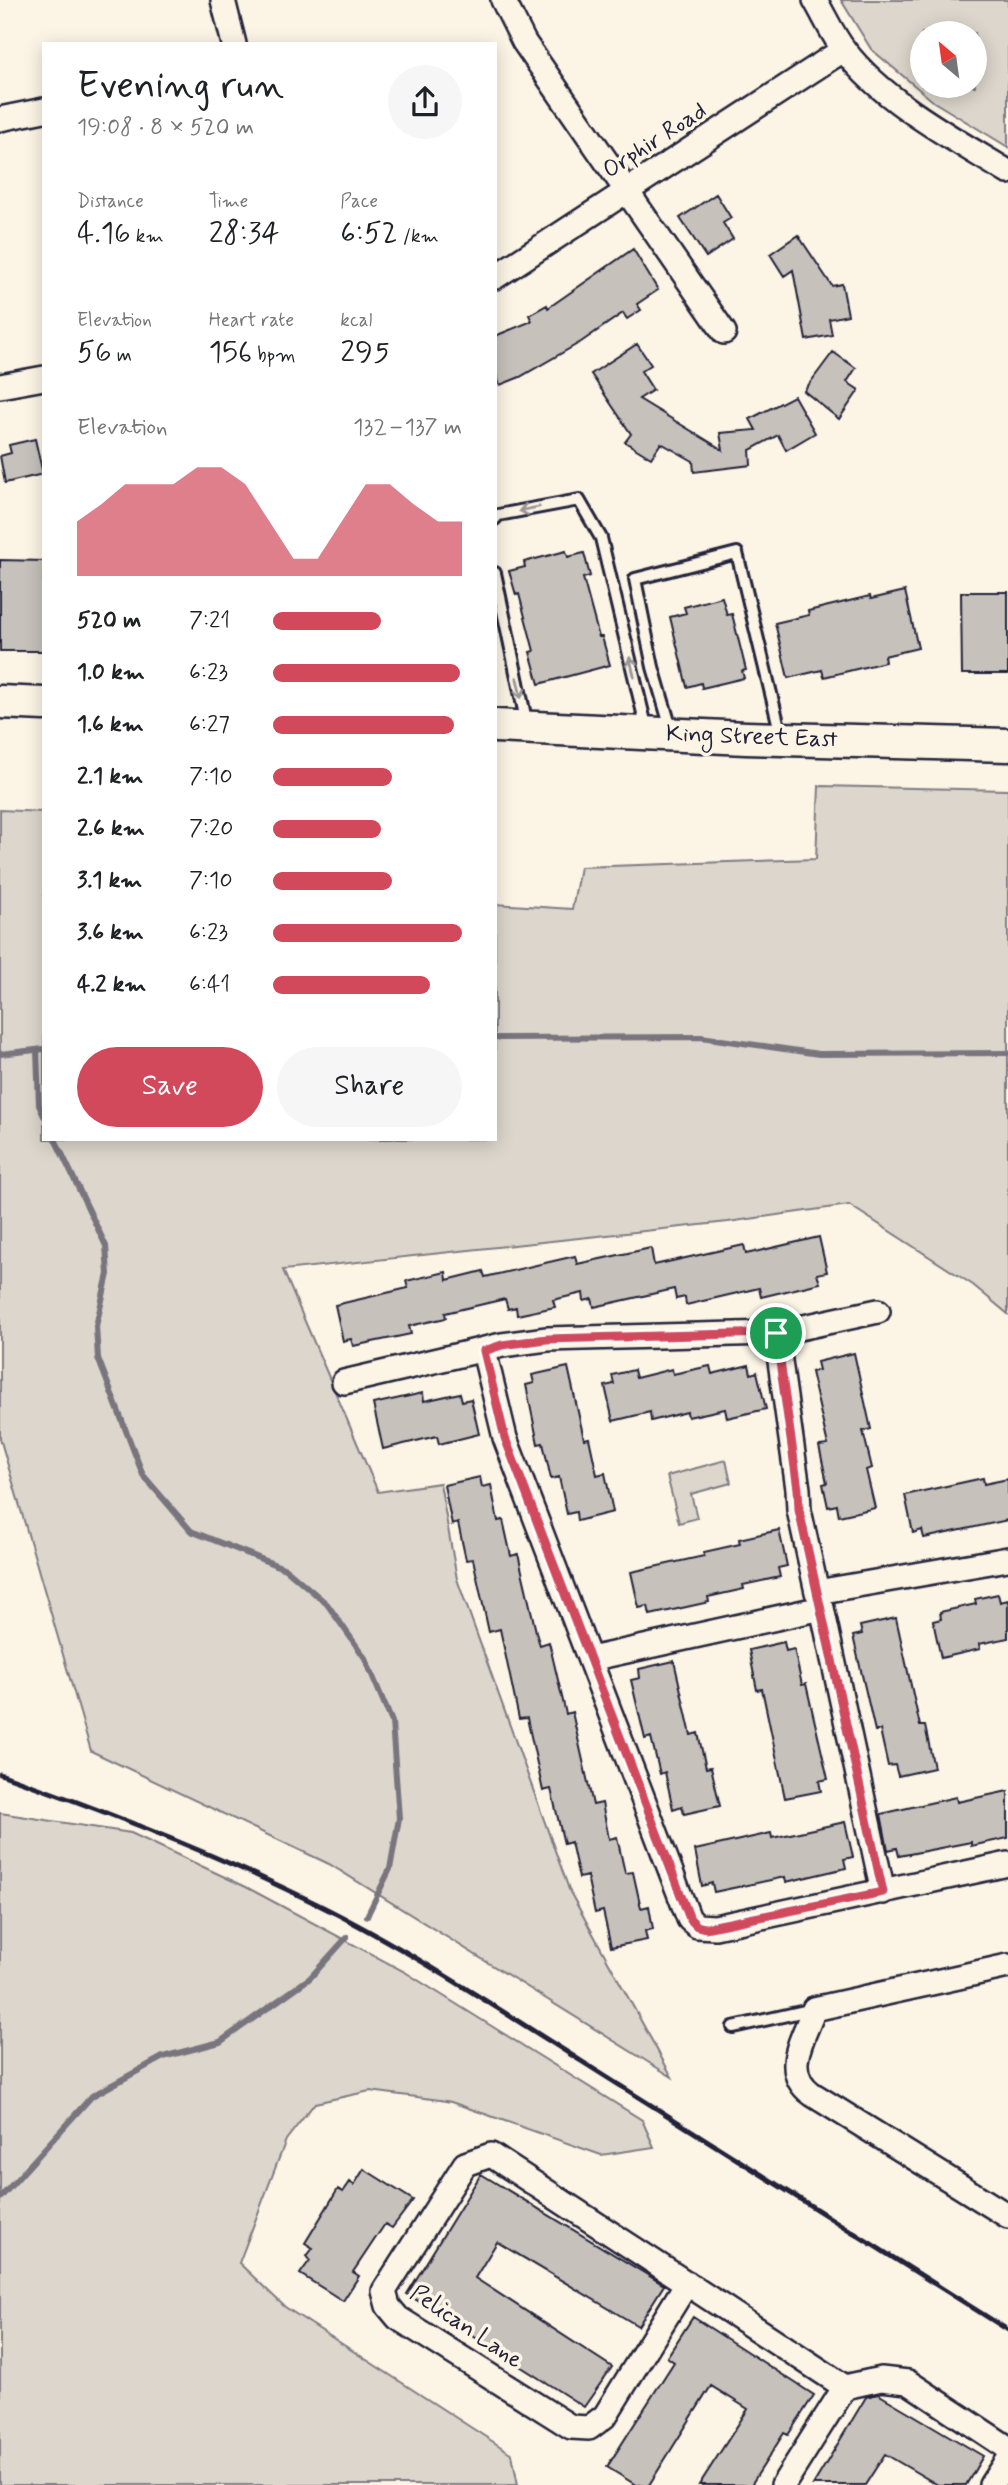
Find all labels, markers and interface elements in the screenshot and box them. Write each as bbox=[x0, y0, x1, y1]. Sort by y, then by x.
north arrow bbox=[910, 21, 987, 98]
map controls bbox=[910, 21, 987, 98]
text: Evening run bbox=[77, 62, 284, 111]
button: share bbox=[388, 65, 462, 139]
street label: Orphir Road bbox=[597, 96, 713, 186]
text: 19:08 · 8 × 520 m bbox=[77, 113, 254, 143]
text: Distance bbox=[77, 189, 144, 214]
text: Time bbox=[209, 189, 248, 214]
text: Pace bbox=[340, 189, 378, 214]
text: 4.16 bbox=[77, 214, 131, 253]
text: 28:34 bbox=[209, 214, 280, 253]
text: 6:52 bbox=[340, 214, 398, 253]
text: km bbox=[131, 224, 164, 249]
text: /km bbox=[398, 224, 439, 249]
text: Elevation bbox=[77, 308, 152, 333]
text: Heart rate bbox=[209, 308, 294, 333]
text: kcal bbox=[340, 308, 372, 333]
text: 56 bbox=[77, 333, 112, 372]
text: 156 bbox=[209, 333, 252, 372]
text: 295 bbox=[340, 333, 390, 372]
text: m bbox=[112, 343, 132, 368]
text: bpm bbox=[252, 343, 296, 368]
text: Elevation bbox=[77, 413, 168, 443]
text: 132–137 m bbox=[353, 413, 462, 443]
one-way arrow bbox=[518, 503, 541, 516]
text: 520 m bbox=[77, 606, 141, 636]
text: 7:21 bbox=[189, 606, 230, 636]
one-way arrow bbox=[625, 656, 638, 679]
text: 1.0 km bbox=[77, 658, 145, 688]
text: 6:23 bbox=[189, 658, 228, 688]
one-way arrow bbox=[513, 676, 527, 699]
text: 1.6 km bbox=[77, 710, 144, 740]
text: 6:27 bbox=[189, 710, 230, 740]
street label: King Street East bbox=[665, 719, 839, 758]
text: 2.1 km bbox=[77, 762, 143, 792]
text: 7:10 bbox=[189, 762, 233, 792]
text: 2.6 km bbox=[77, 814, 145, 844]
text: 7:20 bbox=[189, 814, 234, 844]
text: 3.1 km bbox=[77, 866, 142, 896]
text: 7:10 bbox=[189, 866, 233, 896]
text: 3.6 km bbox=[77, 918, 144, 948]
text: 6:23 bbox=[189, 918, 228, 948]
text: 4.2 km bbox=[77, 970, 146, 1000]
text: 6:41 bbox=[189, 970, 230, 1000]
button: Save bbox=[77, 1047, 263, 1127]
button: Share bbox=[277, 1047, 462, 1127]
pin bbox=[746, 1303, 806, 1363]
icon: arrive bbox=[757, 1314, 795, 1352]
street label: Pelican Lane bbox=[404, 2278, 528, 2376]

